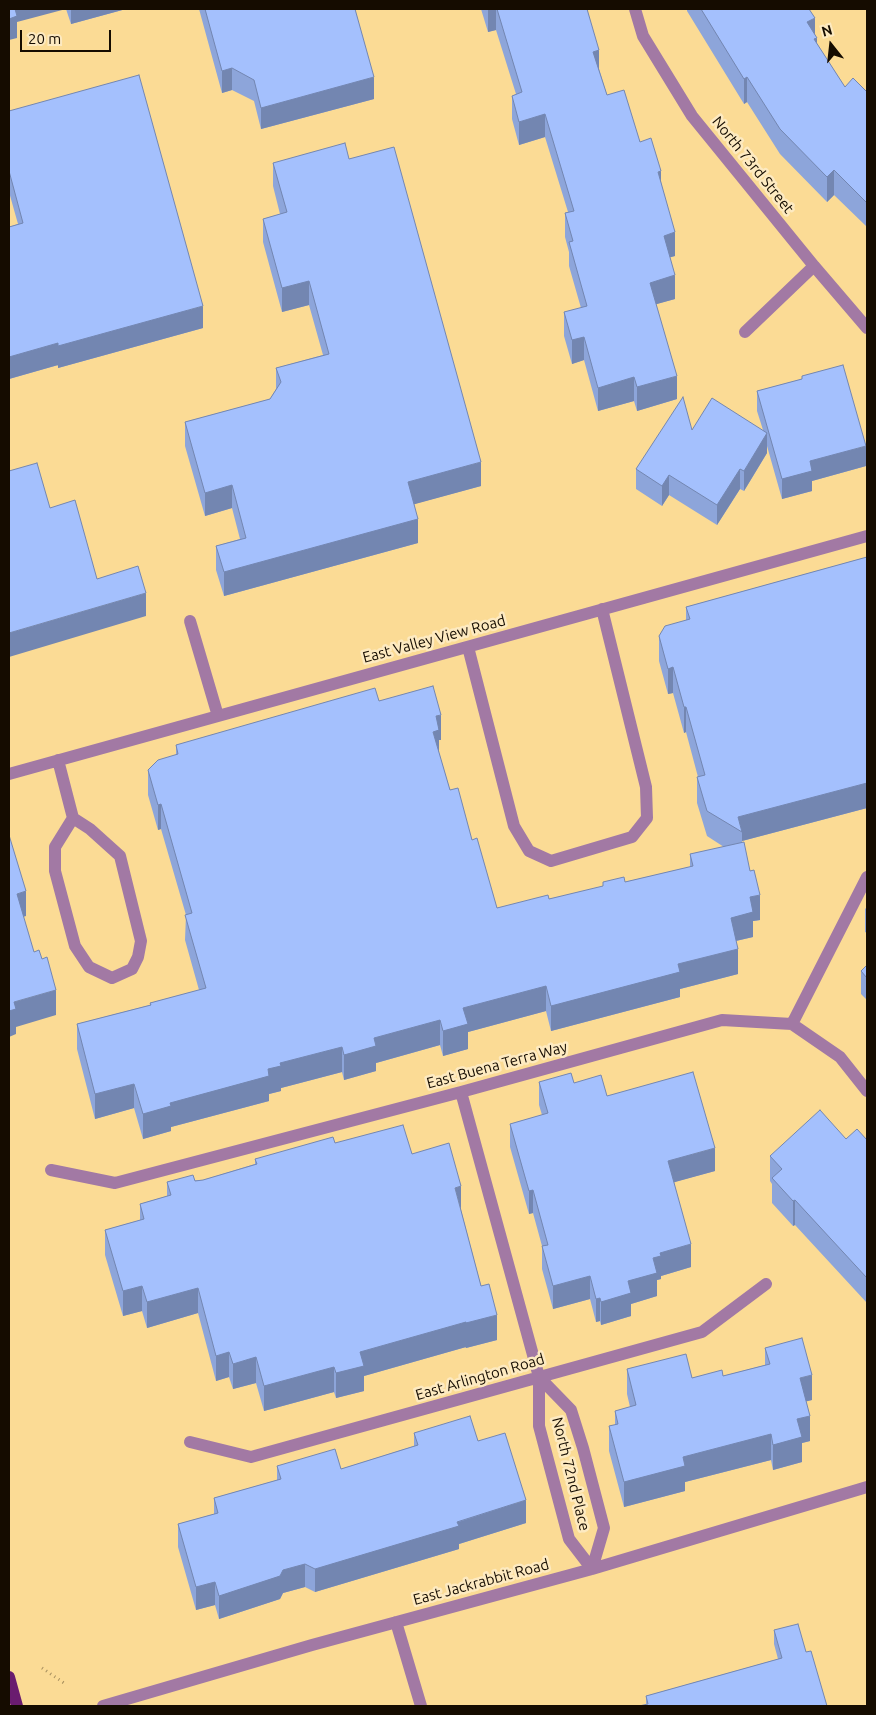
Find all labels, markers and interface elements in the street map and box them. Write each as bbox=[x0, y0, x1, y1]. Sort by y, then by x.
scale bar bbox=[22, 20, 114, 52]
north arrow bbox=[806, 20, 856, 70]
text: N bbox=[820, 21, 834, 40]
text: 20 m bbox=[28, 30, 61, 47]
street label: North 73rd Street bbox=[708, 113, 798, 217]
street label: East Valley View Road bbox=[361, 611, 507, 667]
street label: East Buena Terra Way bbox=[425, 1038, 569, 1092]
street label: East Arlington Road bbox=[413, 1350, 547, 1404]
street label: North 72nd Place bbox=[548, 1415, 594, 1533]
street label: East Jackrabbit Road bbox=[411, 1555, 551, 1609]

